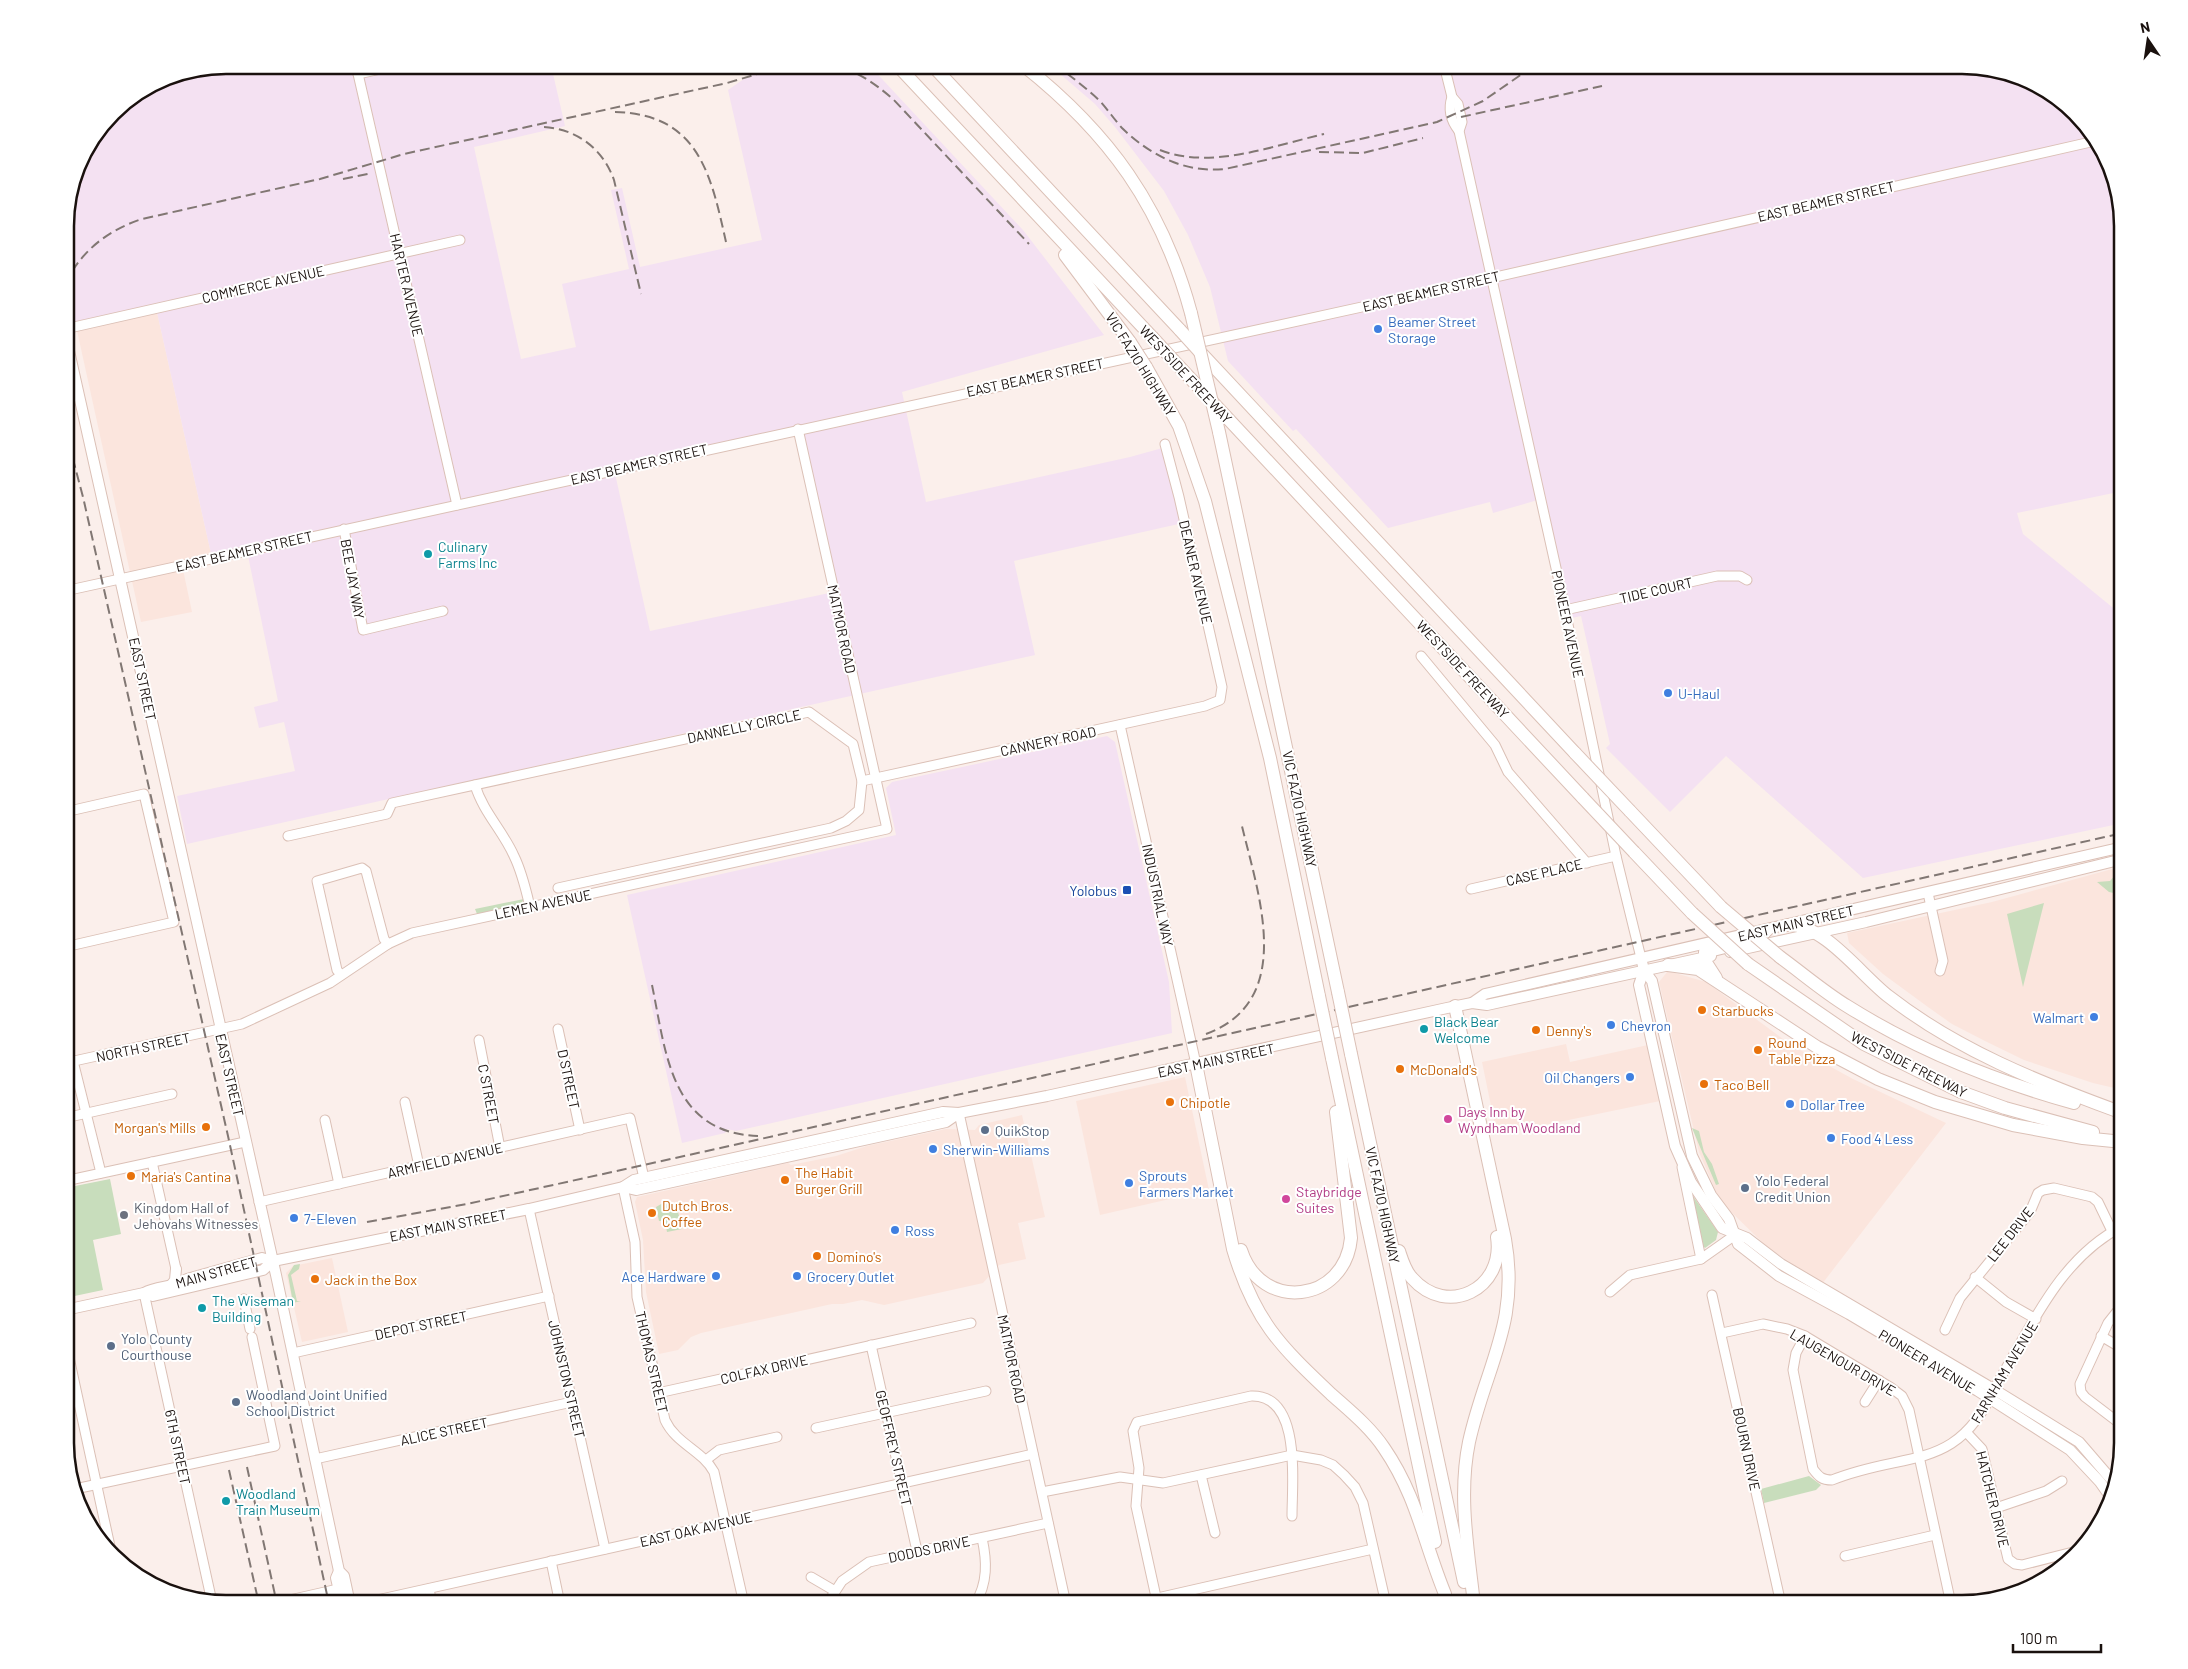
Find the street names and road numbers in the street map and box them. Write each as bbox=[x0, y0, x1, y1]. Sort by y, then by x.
street label: EAST BEAMER STREET bbox=[1756, 177, 1896, 225]
street label: HARTER AVENUE bbox=[387, 232, 427, 338]
street label: COMMERCE AVENUE bbox=[200, 262, 326, 306]
street label: EAST BEAMER STREET bbox=[1361, 267, 1501, 315]
street label: VIC FAZIO HIGHWAY bbox=[1102, 309, 1180, 419]
street label: WESTSIDE FREEWAY bbox=[1136, 321, 1236, 427]
street label: EAST BEAMER STREET bbox=[965, 354, 1105, 400]
street label: EAST BEAMER STREET bbox=[569, 440, 709, 488]
street label: DEANER AVENUE bbox=[1176, 518, 1216, 626]
street label: EAST BEAMER STREET bbox=[174, 527, 314, 575]
street label: BEE JAY WAY bbox=[338, 538, 368, 620]
street label: PIONEER AVENUE bbox=[1548, 569, 1588, 679]
street label: TIDE COURT bbox=[1618, 573, 1694, 607]
street label: MATMOR ROAD bbox=[824, 583, 860, 675]
street label: WESTSIDE FREEWAY bbox=[1413, 616, 1513, 722]
street label: EAST STREET bbox=[126, 636, 160, 722]
street label: DANNELLY CIRCLE bbox=[686, 706, 802, 746]
street label: CANNERY ROAD bbox=[999, 723, 1097, 759]
street label: VIC FAZIO HIGHWAY bbox=[1279, 749, 1321, 869]
street label: INDUSTRIAL WAY bbox=[1139, 842, 1177, 948]
street label: CASE PLACE bbox=[1504, 855, 1584, 889]
street label: LEMEN AVENUE bbox=[493, 885, 593, 923]
street label: EAST MAIN STREET bbox=[1736, 901, 1856, 945]
street label: WESTSIDE FREEWAY bbox=[1848, 1027, 1970, 1101]
street label: NORTH STREET bbox=[94, 1029, 192, 1065]
street label: EAST STREET bbox=[212, 1032, 248, 1118]
street label: EAST MAIN STREET bbox=[1156, 1039, 1276, 1081]
street label: D STREET bbox=[554, 1048, 584, 1111]
street label: C STREET bbox=[475, 1063, 503, 1125]
street label: ARMFIELD AVENUE bbox=[386, 1138, 504, 1182]
street label: VIC FAZIO HIGHWAY bbox=[1362, 1145, 1404, 1265]
street label: LEE DRIVE bbox=[1983, 1203, 2037, 1265]
street label: EAST MAIN STREET bbox=[388, 1205, 508, 1245]
street label: MAIN STREET bbox=[173, 1252, 259, 1292]
street label: DEPOT STREET bbox=[373, 1307, 469, 1343]
street label: THOMAS STREET bbox=[632, 1309, 672, 1415]
street label: MATMOR ROAD bbox=[994, 1313, 1030, 1405]
street label: JOHNSTON STREET bbox=[545, 1318, 589, 1440]
street label: FARNHAM AVENUE bbox=[1967, 1318, 2041, 1426]
street label: LAUGENOUR DRIVE bbox=[1787, 1325, 1899, 1399]
street label: PIONEER AVENUE bbox=[1876, 1325, 1978, 1397]
street label: COLFAX DRIVE bbox=[719, 1351, 809, 1387]
street label: GEOFFREY STREET bbox=[872, 1388, 916, 1508]
street label: BOURN DRIVE bbox=[1730, 1406, 1764, 1492]
street label: 6TH STREET bbox=[162, 1408, 194, 1486]
street label: ALICE STREET bbox=[399, 1413, 489, 1449]
street label: HATCHER DRIVE bbox=[1973, 1449, 2013, 1549]
street label: EAST OAK AVENUE bbox=[638, 1508, 754, 1550]
street label: DODDS DRIVE bbox=[887, 1532, 971, 1566]

